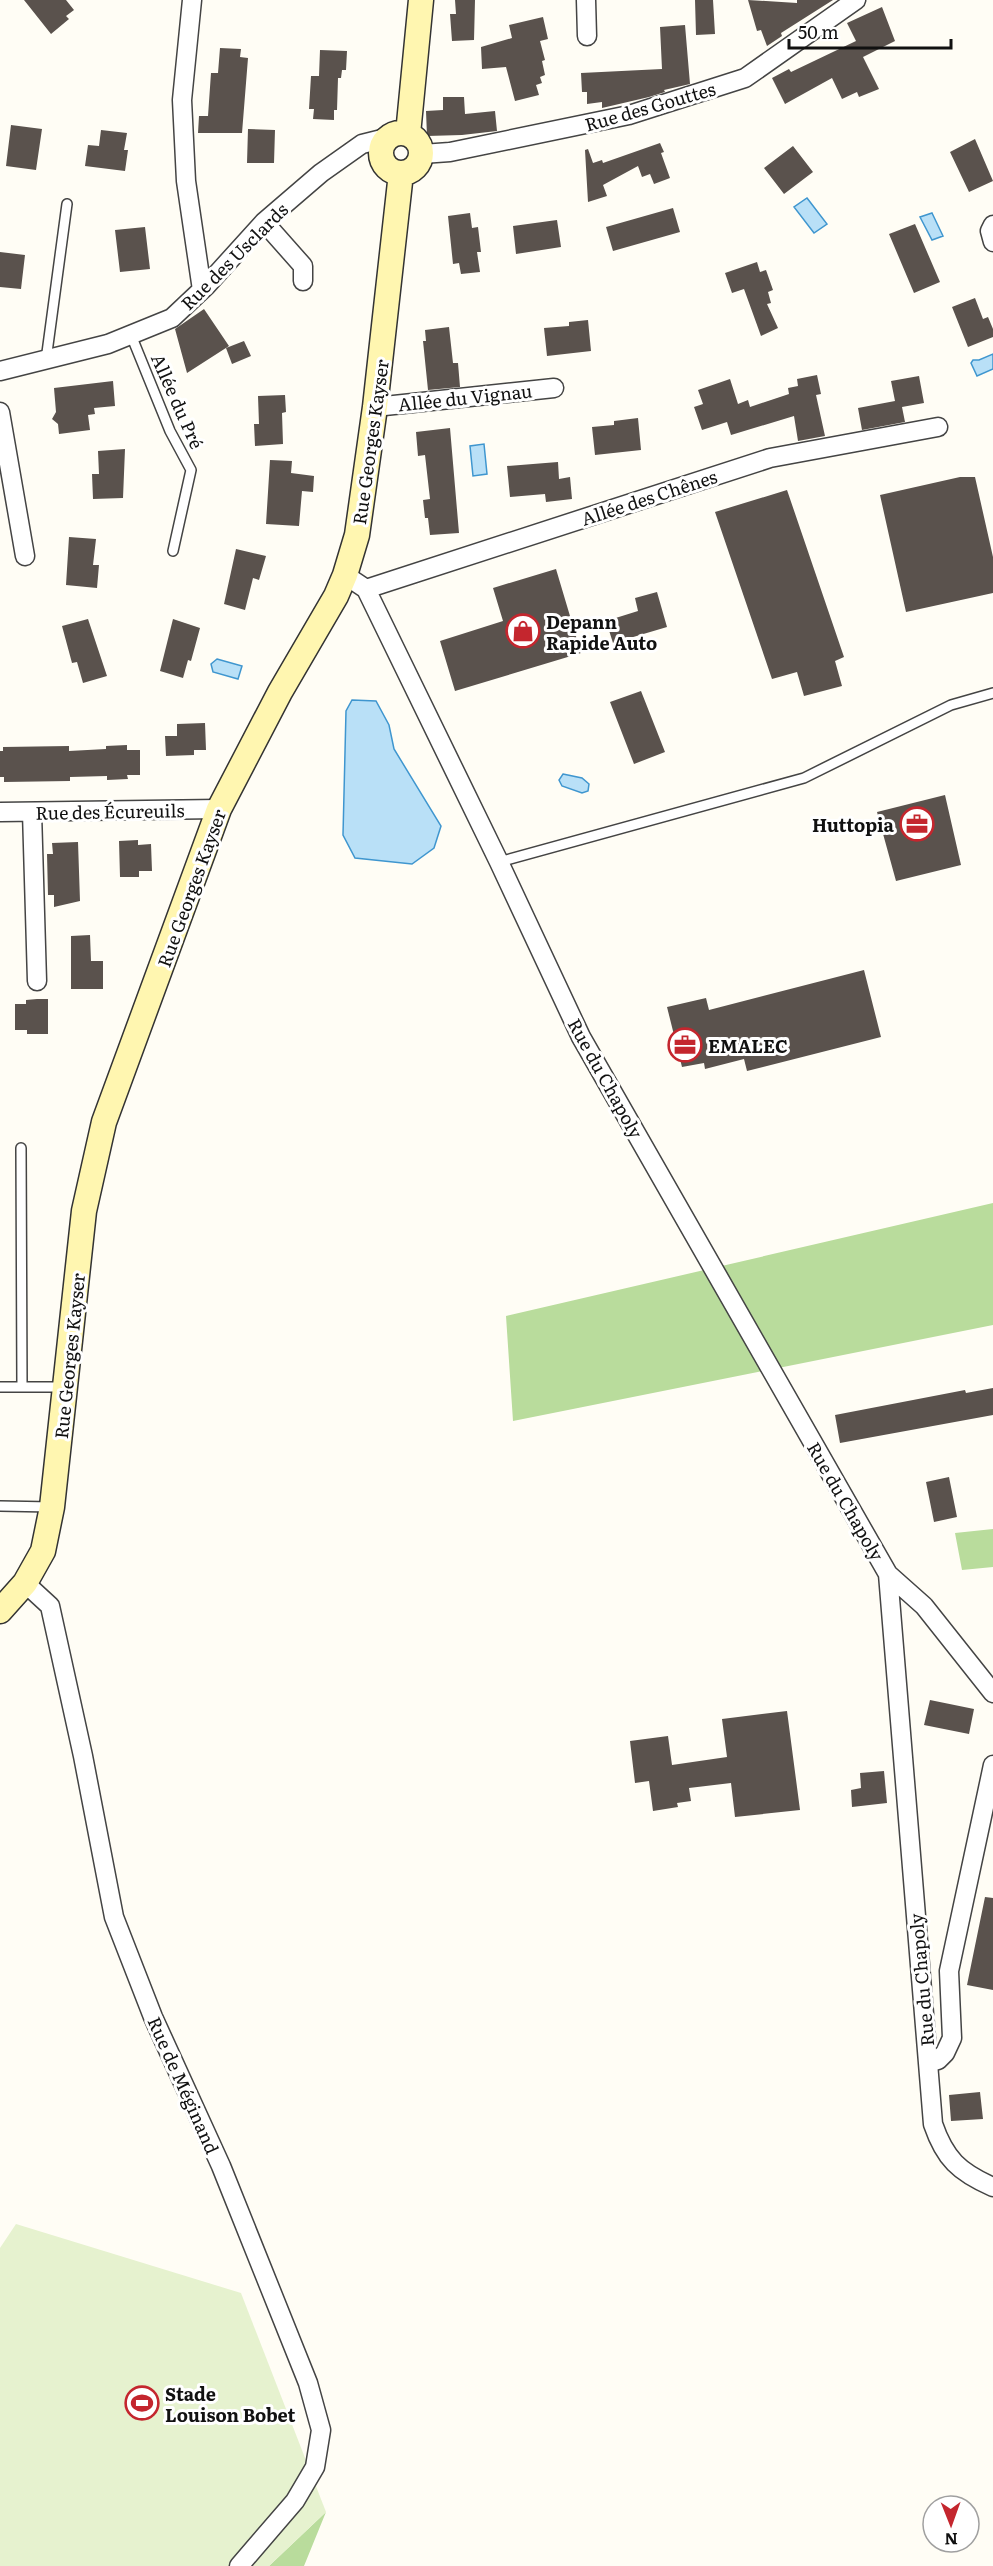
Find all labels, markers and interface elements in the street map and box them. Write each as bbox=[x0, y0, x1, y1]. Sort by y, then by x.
scale bar bbox=[789, 12, 951, 50]
text: 50 m bbox=[798, 18, 839, 45]
street label: Rue des Gouttes bbox=[582, 74, 718, 138]
street label: Rue des Usclards bbox=[174, 196, 294, 316]
street label: Allée du Pré bbox=[145, 349, 211, 453]
street label: Rue Georges Kayser bbox=[345, 357, 395, 526]
street label: Allée du Vignau bbox=[397, 377, 533, 417]
street label: Allée des Chênes bbox=[578, 462, 720, 532]
place label: Depann Rapide Auto bbox=[546, 608, 657, 656]
shop icon: Depann Rapide Auto bbox=[505, 613, 541, 649]
street label: Rue des Écureuils bbox=[35, 796, 185, 826]
street label: Rue Georges Kayser bbox=[150, 805, 232, 971]
office icon: Huttopia bbox=[899, 806, 935, 842]
place label: Huttopia bbox=[812, 811, 895, 838]
street label: Rue du Chapoly bbox=[562, 1013, 650, 1143]
office icon: EMALEC bbox=[667, 1027, 703, 1063]
place label: EMALEC bbox=[708, 1032, 788, 1059]
street label: Rue Georges Kayser bbox=[47, 1271, 91, 1440]
street label: Rue du Chapoly bbox=[801, 1436, 891, 1566]
street label: Rue du Chapoly bbox=[902, 1912, 940, 2048]
street label: Rue de Méginand bbox=[142, 2012, 226, 2158]
place label: Stade Louison Bobet bbox=[165, 2380, 296, 2428]
sports icon: Stade Louison Bobet bbox=[124, 2385, 160, 2421]
north arrow bbox=[921, 2494, 981, 2554]
text: N bbox=[944, 2528, 958, 2552]

